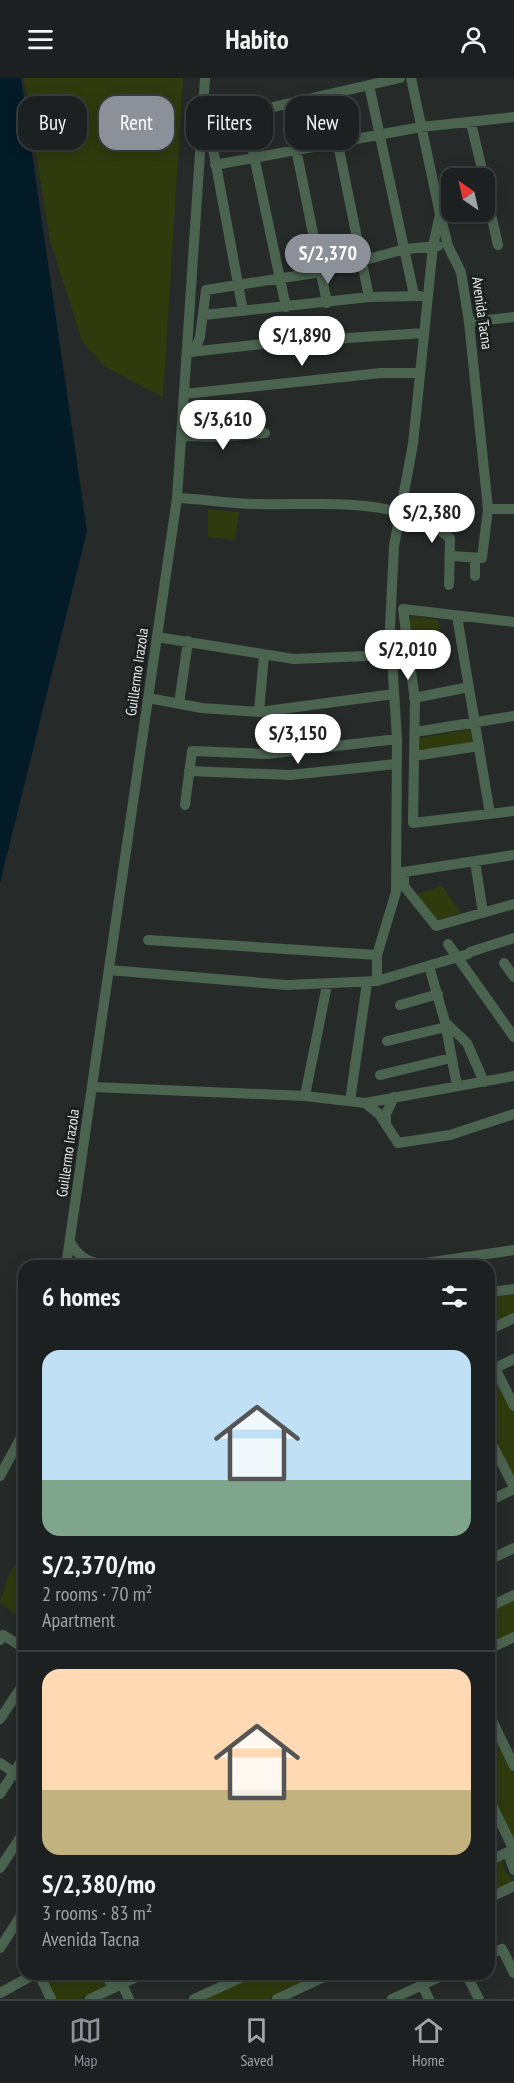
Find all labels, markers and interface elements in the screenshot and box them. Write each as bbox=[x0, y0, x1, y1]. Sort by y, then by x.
text: Habito bbox=[225, 22, 289, 56]
icon: menu bbox=[24, 23, 57, 56]
icon: person bbox=[457, 23, 490, 56]
chip: Buy bbox=[18, 96, 87, 150]
chip: Rent bbox=[99, 96, 174, 150]
chip: Filters bbox=[186, 96, 273, 150]
chip: New bbox=[285, 96, 359, 150]
north arrow bbox=[441, 168, 495, 222]
map controls bbox=[441, 168, 495, 222]
pin: S/2,370 bbox=[273, 234, 383, 285]
text: S/2,370 bbox=[299, 240, 357, 266]
street label: Avenida Tacna bbox=[468, 275, 497, 350]
pin: S/1,890 bbox=[247, 316, 357, 367]
text: S/1,890 bbox=[273, 322, 331, 348]
pin: S/3,610 bbox=[168, 400, 278, 451]
text: S/3,610 bbox=[194, 406, 252, 432]
pin: S/2,380 bbox=[377, 493, 487, 544]
text: S/2,380 bbox=[403, 499, 461, 525]
street label: Guillermo Irazola bbox=[121, 627, 152, 717]
pin: S/2,010 bbox=[353, 630, 463, 681]
text: S/2,010 bbox=[379, 636, 437, 662]
pin: S/3,150 bbox=[243, 714, 353, 765]
text: S/3,150 bbox=[269, 720, 327, 746]
street label: Guillermo Irazola bbox=[52, 1108, 83, 1198]
text: 6 homes bbox=[42, 1280, 120, 1313]
icon: filters bbox=[438, 1280, 471, 1313]
icon: home bbox=[203, 1389, 311, 1497]
text: S/2,370/mo bbox=[42, 1548, 156, 1581]
text: 2 rooms · 70 m² bbox=[42, 1581, 152, 1607]
text: Apartment bbox=[42, 1607, 115, 1633]
icon: home bbox=[203, 1708, 311, 1816]
text: S/2,380/mo bbox=[42, 1867, 156, 1900]
text: 3 rooms · 83 m² bbox=[42, 1900, 152, 1926]
text: Avenida Tacna bbox=[42, 1926, 140, 1952]
tab: Map bbox=[69, 2014, 102, 2070]
tab: Saved bbox=[240, 2014, 273, 2070]
tab: Home bbox=[412, 2014, 445, 2070]

